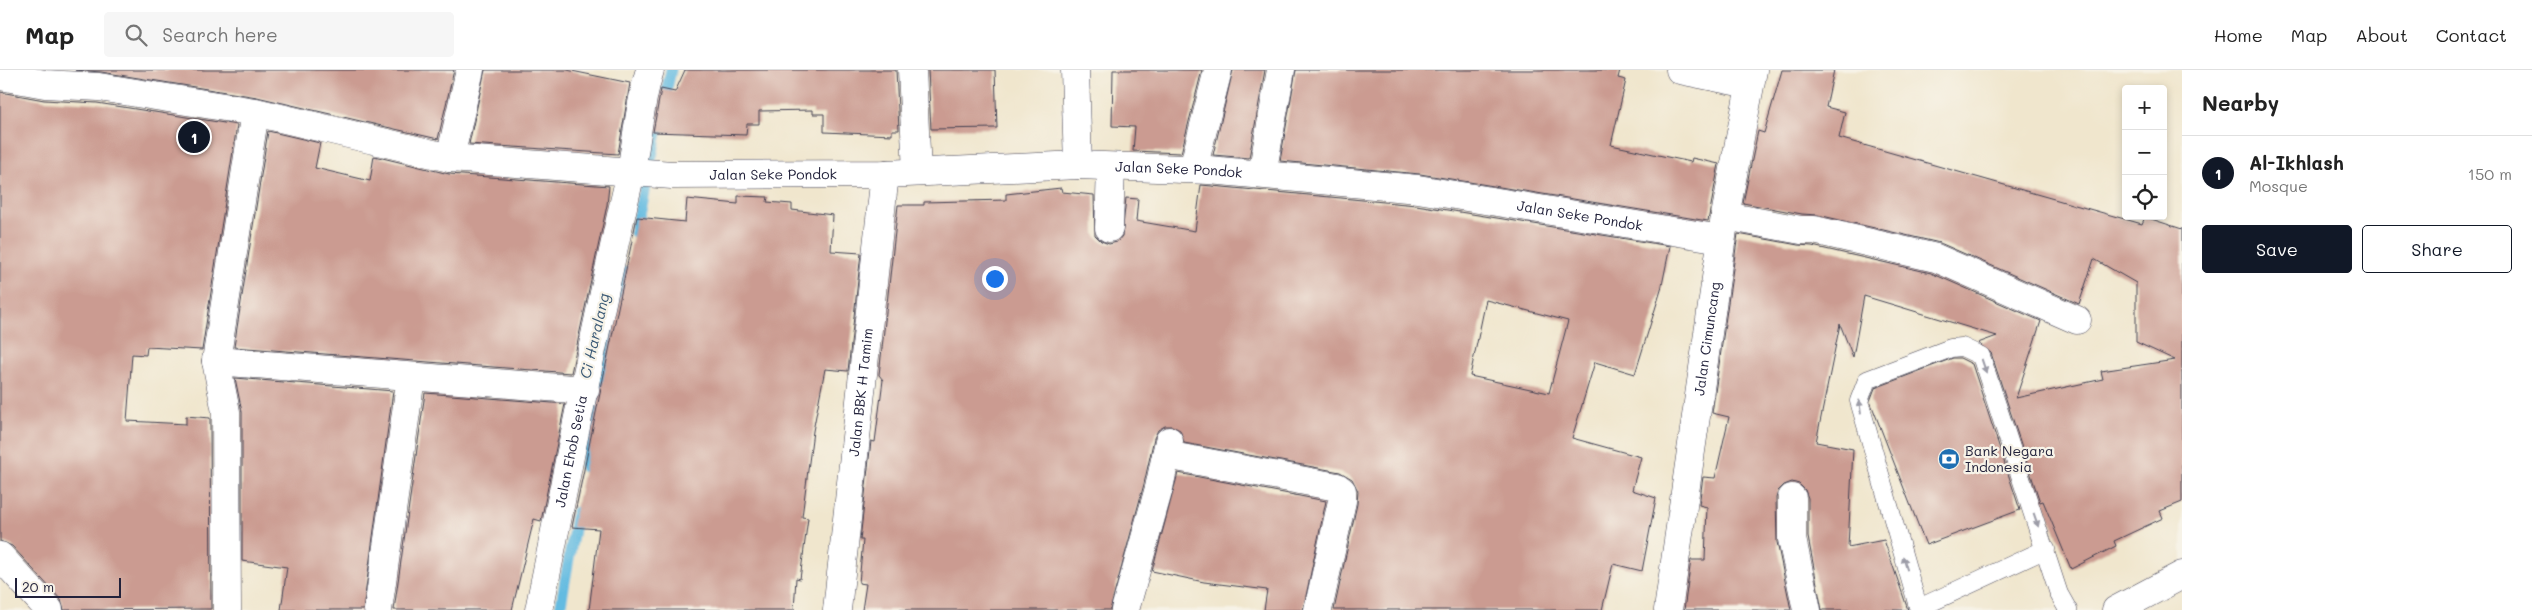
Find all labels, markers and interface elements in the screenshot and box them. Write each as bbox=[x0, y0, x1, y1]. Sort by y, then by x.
search box bbox=[104, 12, 454, 57]
text: Map bbox=[25, 19, 74, 50]
icon: search bbox=[122, 21, 150, 49]
text: Search here bbox=[162, 22, 278, 47]
text: Home bbox=[2214, 23, 2263, 47]
text: Map bbox=[2291, 23, 2327, 47]
text: About bbox=[2355, 23, 2408, 47]
text: Contact bbox=[2436, 23, 2507, 47]
map controls bbox=[2122, 85, 2167, 220]
button: + bbox=[2122, 85, 2167, 130]
text: Nearby bbox=[2202, 89, 2279, 116]
pin: 1 bbox=[178, 118, 210, 156]
button: − bbox=[2122, 130, 2167, 175]
text: Al-Ikhlash bbox=[2249, 150, 2344, 175]
street label: Jalan Seke Pondok bbox=[1115, 156, 1243, 182]
text: 1 bbox=[2214, 163, 2222, 184]
text: 150 m bbox=[2468, 163, 2512, 184]
street label: Jalan Seke Pondok bbox=[709, 164, 837, 184]
button: locate bbox=[2122, 175, 2167, 220]
text: Mosque bbox=[2249, 175, 2308, 196]
street label: Jalan Seke Pondok bbox=[1516, 195, 1644, 235]
button: Save bbox=[2202, 225, 2352, 273]
button: Share bbox=[2362, 225, 2512, 273]
your location bbox=[982, 266, 1008, 292]
street label: Jalan Cimuncang bbox=[1689, 281, 1724, 397]
water label: Ci Haralang bbox=[574, 291, 614, 380]
street label: Jalan BBK H Tamim bbox=[844, 327, 877, 457]
one-way arrow bbox=[1980, 359, 1988, 374]
street label: Jalan Ehob Setia bbox=[550, 393, 591, 509]
one-way arrow bbox=[1856, 399, 1864, 415]
place label: Bank Negara Indonesia bbox=[1965, 441, 2054, 476]
bank icon: Bank Negara Indonesia bbox=[1937, 447, 1961, 471]
one-way arrow bbox=[2032, 513, 2040, 528]
one-way arrow bbox=[1901, 556, 1909, 571]
scale bar bbox=[15, 575, 121, 598]
text: 20 m bbox=[22, 577, 54, 596]

